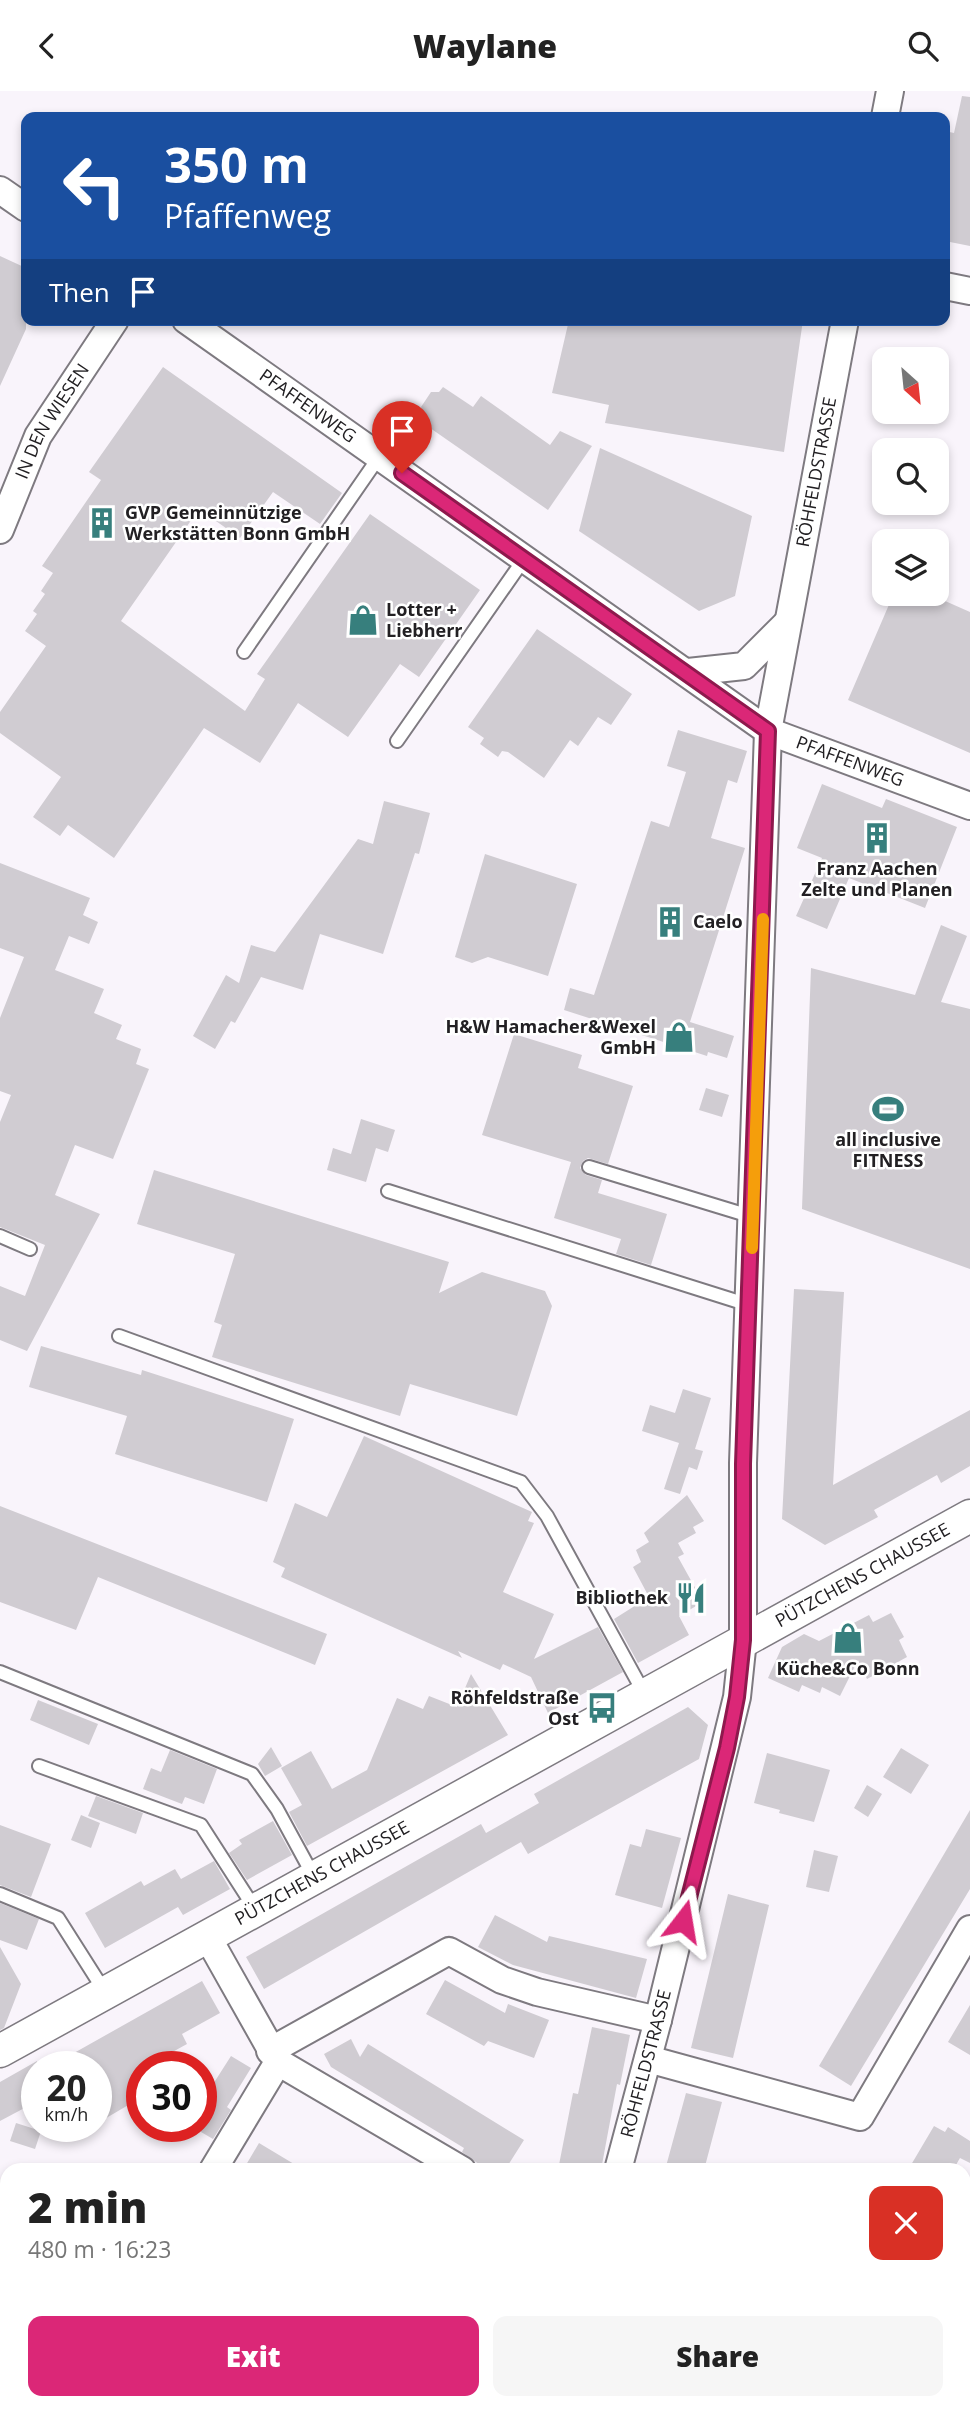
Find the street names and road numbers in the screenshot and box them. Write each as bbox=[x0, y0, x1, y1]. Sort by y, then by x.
street label: IN DEN WIESEN bbox=[9, 358, 94, 482]
street label: PFAFFENWEG bbox=[255, 363, 362, 448]
street label: RÖHFELDSTRASSE bbox=[790, 395, 841, 549]
street label: PFAFFENWEG bbox=[793, 730, 908, 792]
street label: PÜTZCHENS CHAUSSEE bbox=[770, 1517, 954, 1632]
street label: PÜTZCHENS CHAUSSEE bbox=[230, 1815, 413, 1930]
street label: RÖHFELDSTRASSE bbox=[614, 1987, 676, 2140]

